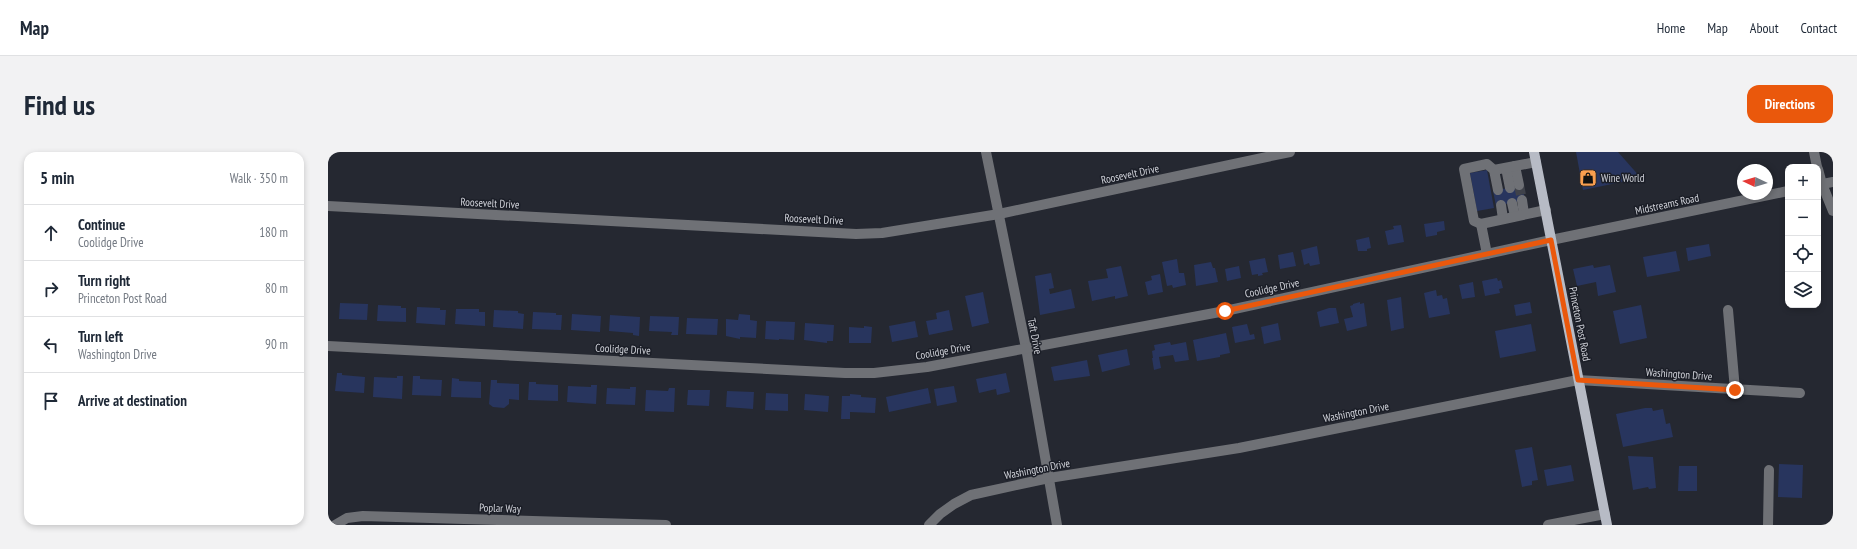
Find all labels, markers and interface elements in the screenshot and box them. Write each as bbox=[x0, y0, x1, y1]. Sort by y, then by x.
text: Map bbox=[20, 16, 49, 40]
text: Home bbox=[1657, 19, 1685, 37]
text: Map bbox=[1707, 19, 1728, 37]
text: About bbox=[1750, 19, 1779, 37]
text: Contact bbox=[1801, 19, 1837, 37]
button: Directions bbox=[1747, 85, 1833, 123]
text: Find us bbox=[24, 86, 95, 123]
street label: Roosevelt Drive bbox=[1100, 161, 1161, 187]
north arrow bbox=[1737, 164, 1773, 200]
map controls bbox=[1785, 164, 1821, 308]
button: + bbox=[1785, 164, 1821, 200]
text: 5 min bbox=[40, 167, 74, 189]
shop icon: Wine World bbox=[1578, 168, 1598, 188]
text: Walk · 350 m bbox=[230, 170, 288, 187]
place label: Wine World bbox=[1601, 171, 1645, 185]
street label: Midstreams Road bbox=[1634, 190, 1700, 218]
street label: Roosevelt Drive bbox=[460, 194, 520, 212]
button: − bbox=[1785, 200, 1821, 236]
street label: Roosevelt Drive bbox=[784, 210, 844, 228]
text: Continue bbox=[78, 215, 125, 234]
icon: ahead bbox=[40, 222, 62, 244]
text: 180 m bbox=[259, 224, 288, 241]
text: Coolidge Drive bbox=[78, 234, 144, 251]
button: locate bbox=[1785, 236, 1821, 272]
text: Turn right bbox=[78, 271, 130, 290]
button: layers bbox=[1785, 272, 1821, 308]
street label: Coolidge Drive bbox=[1243, 275, 1301, 301]
icon: right bbox=[40, 278, 62, 300]
text: 80 m bbox=[265, 280, 288, 297]
street label: Princeton Post Road bbox=[1566, 286, 1594, 362]
text: Princeton Post Road bbox=[78, 290, 167, 307]
route start bbox=[1216, 302, 1234, 320]
street label: Taft Drive bbox=[1025, 317, 1045, 356]
text: Turn left bbox=[78, 327, 123, 346]
icon: left bbox=[40, 334, 62, 356]
text: 90 m bbox=[265, 336, 288, 353]
street label: Coolidge Drive bbox=[914, 339, 972, 363]
street label: Coolidge Drive bbox=[595, 341, 652, 357]
text: Washington Drive bbox=[78, 346, 157, 363]
street label: Washington Drive bbox=[1645, 365, 1713, 383]
route end bbox=[1726, 381, 1744, 399]
icon: arrive bbox=[40, 390, 62, 412]
text: Arrive at destination bbox=[78, 391, 187, 410]
street label: Washington Drive bbox=[1322, 399, 1391, 425]
street label: Washington Drive bbox=[1003, 456, 1072, 482]
street label: Poplar Way bbox=[479, 500, 522, 516]

